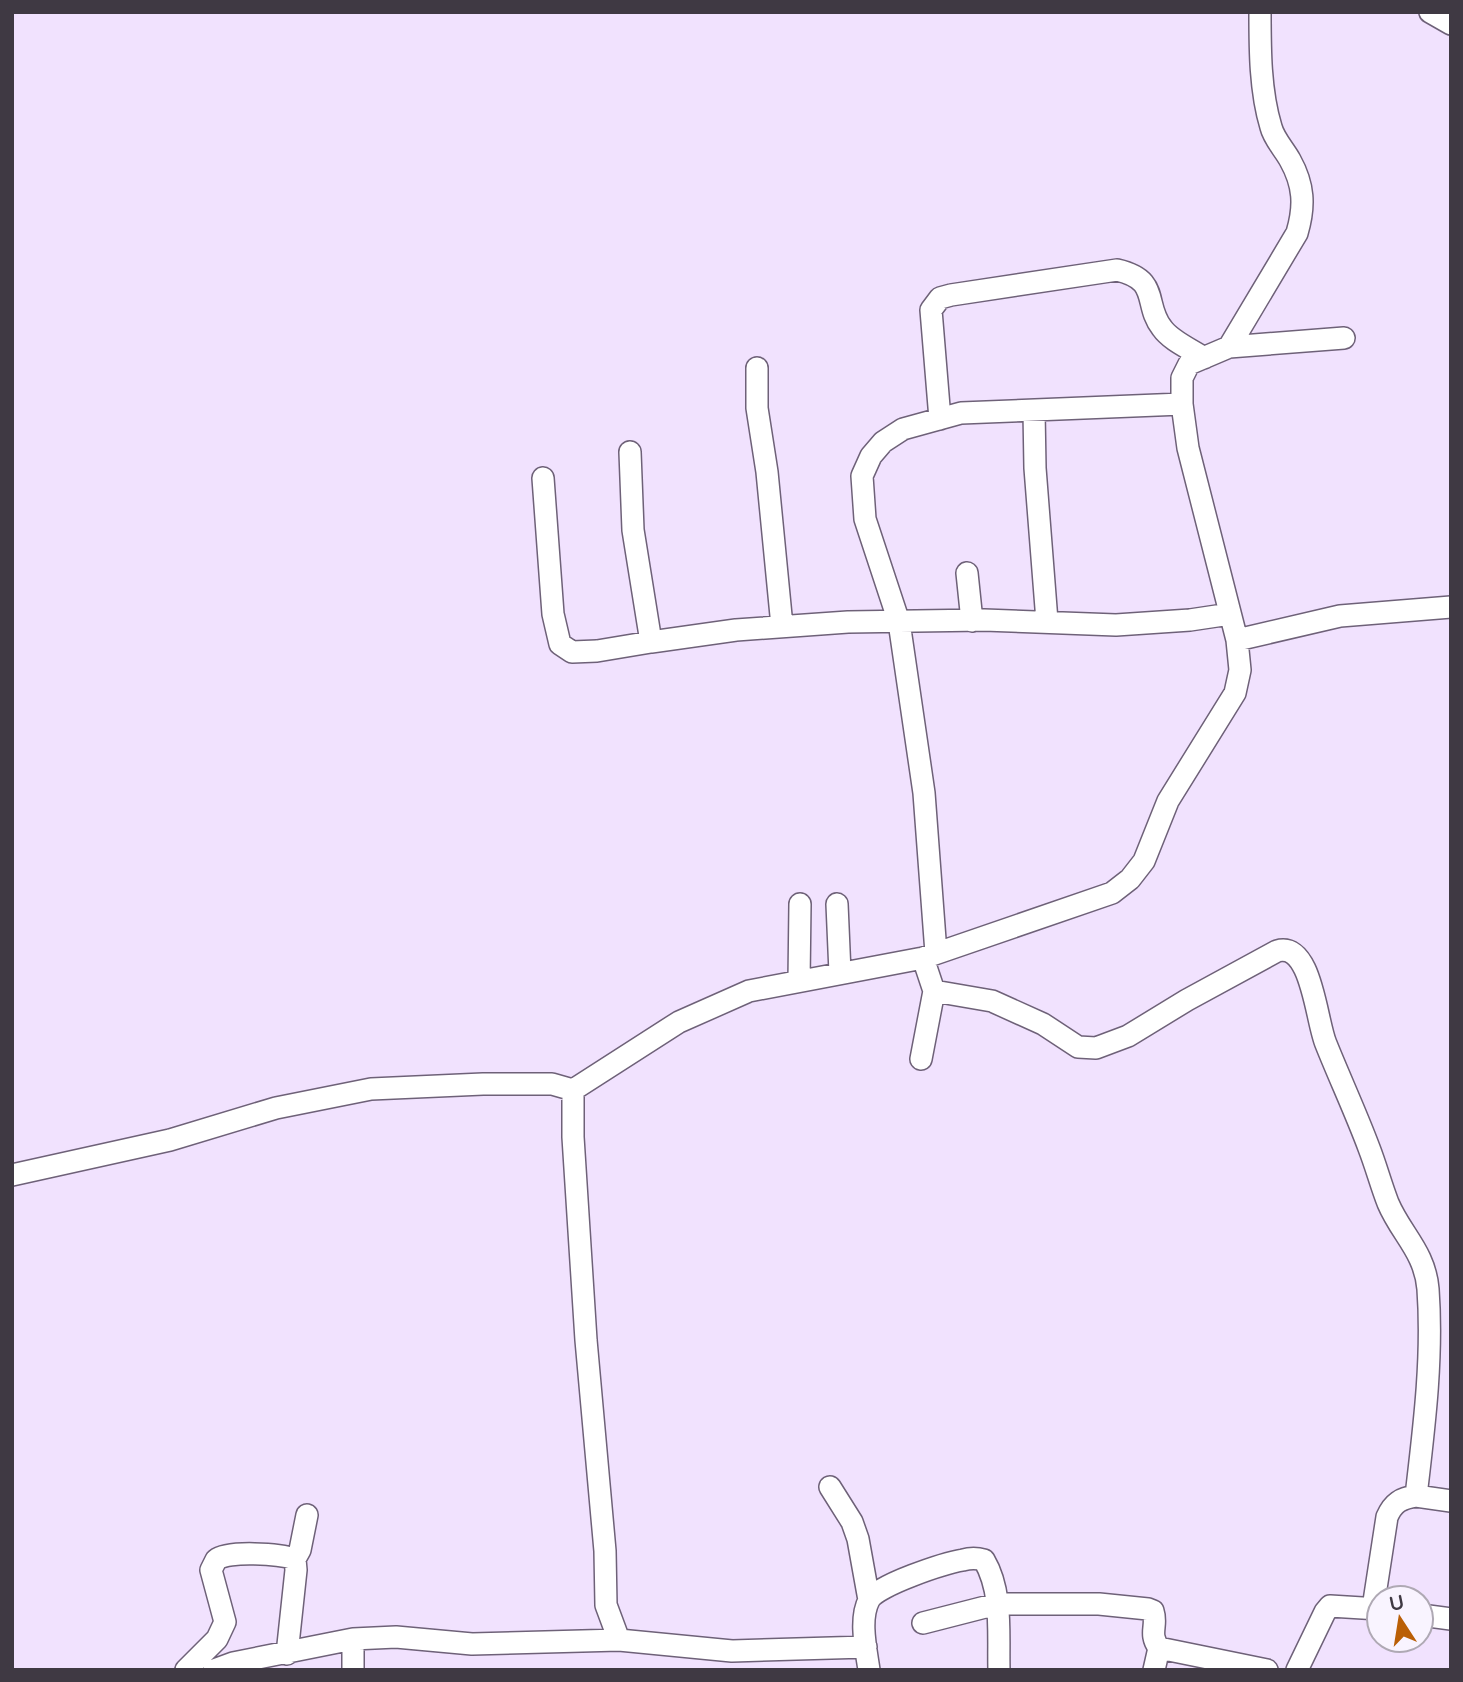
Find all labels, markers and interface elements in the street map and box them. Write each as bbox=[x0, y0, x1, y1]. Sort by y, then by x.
north arrow bbox=[1365, 1584, 1435, 1654]
text: U bbox=[1387, 1591, 1406, 1616]

